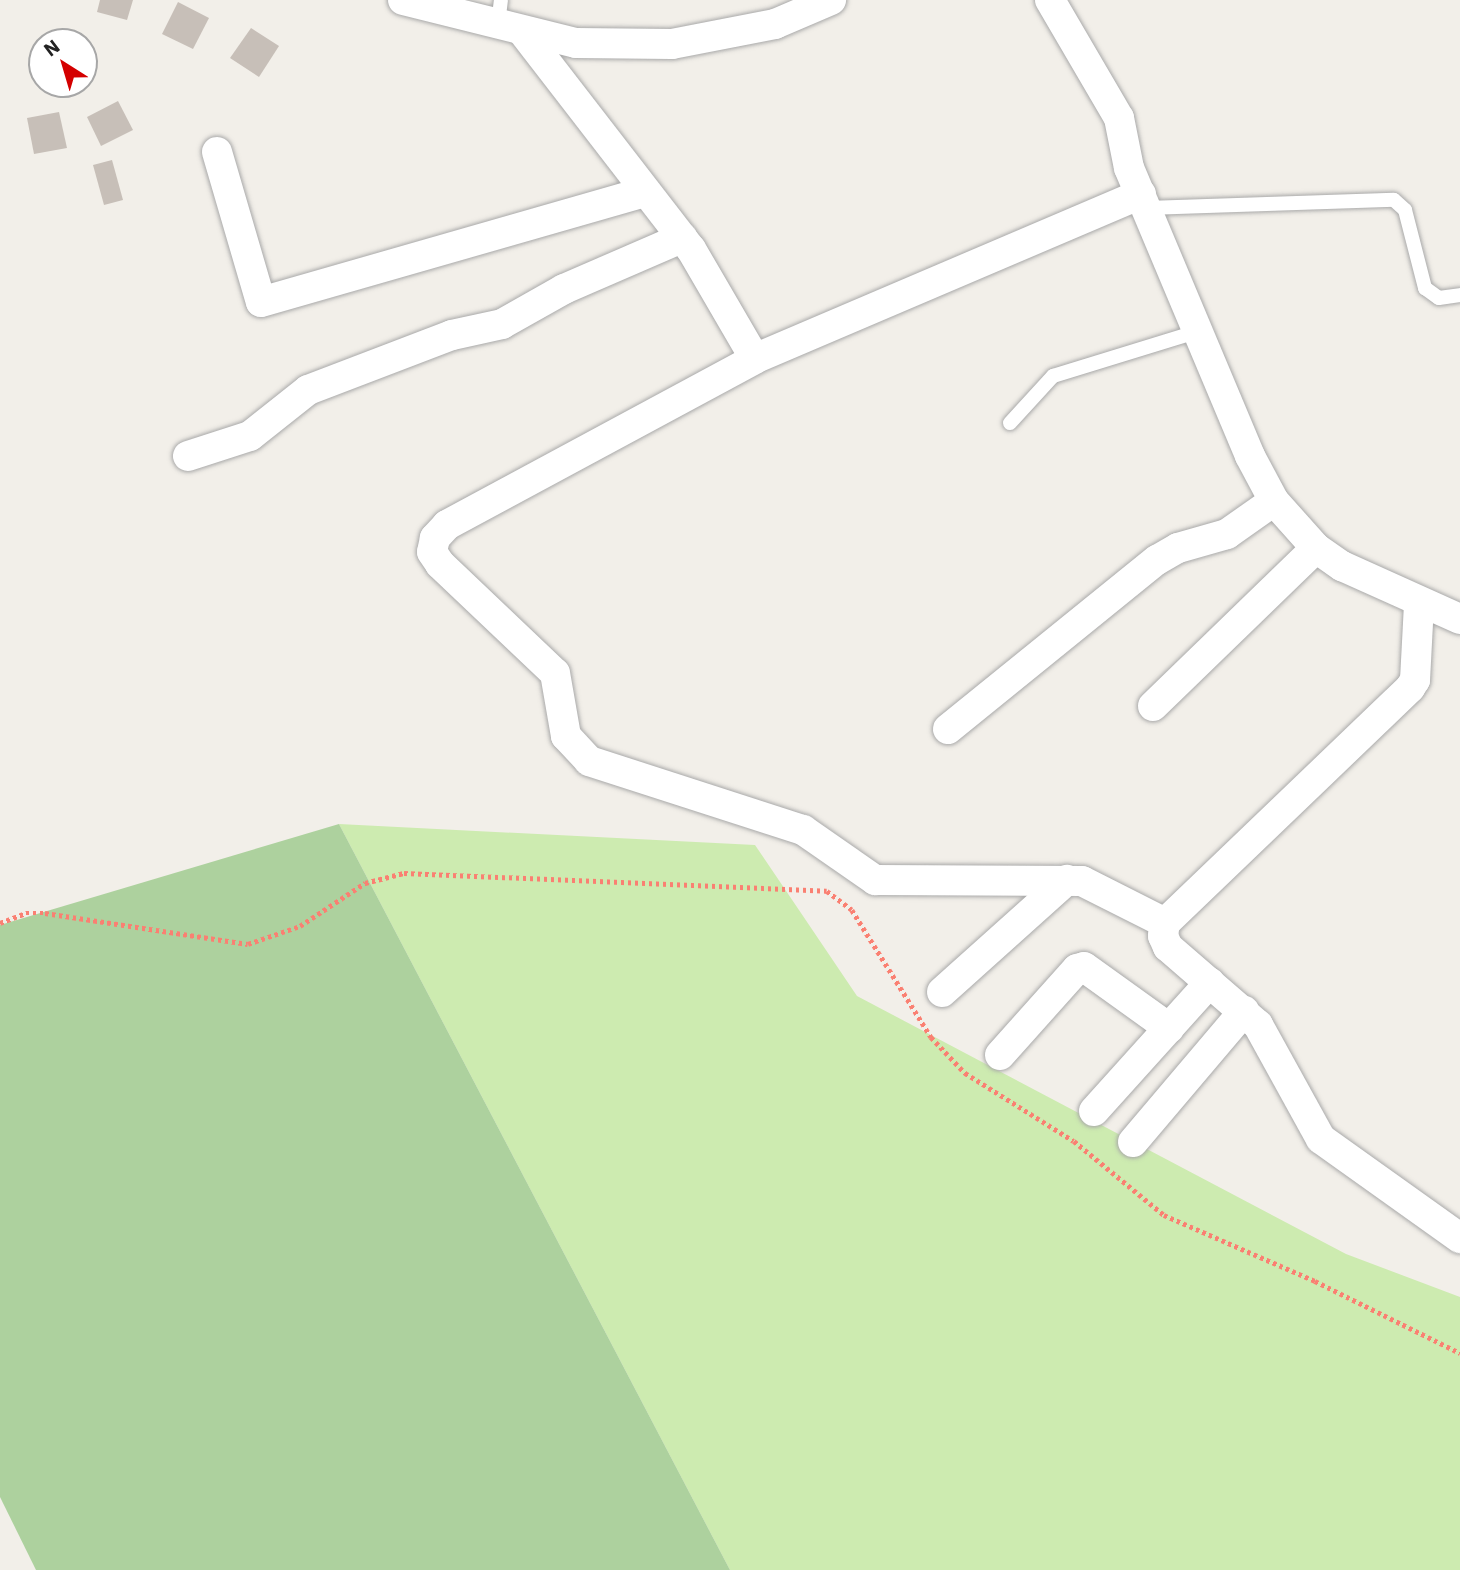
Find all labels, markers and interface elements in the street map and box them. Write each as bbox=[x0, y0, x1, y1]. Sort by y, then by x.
north arrow bbox=[28, 28, 98, 98]
text: N bbox=[39, 34, 64, 62]

